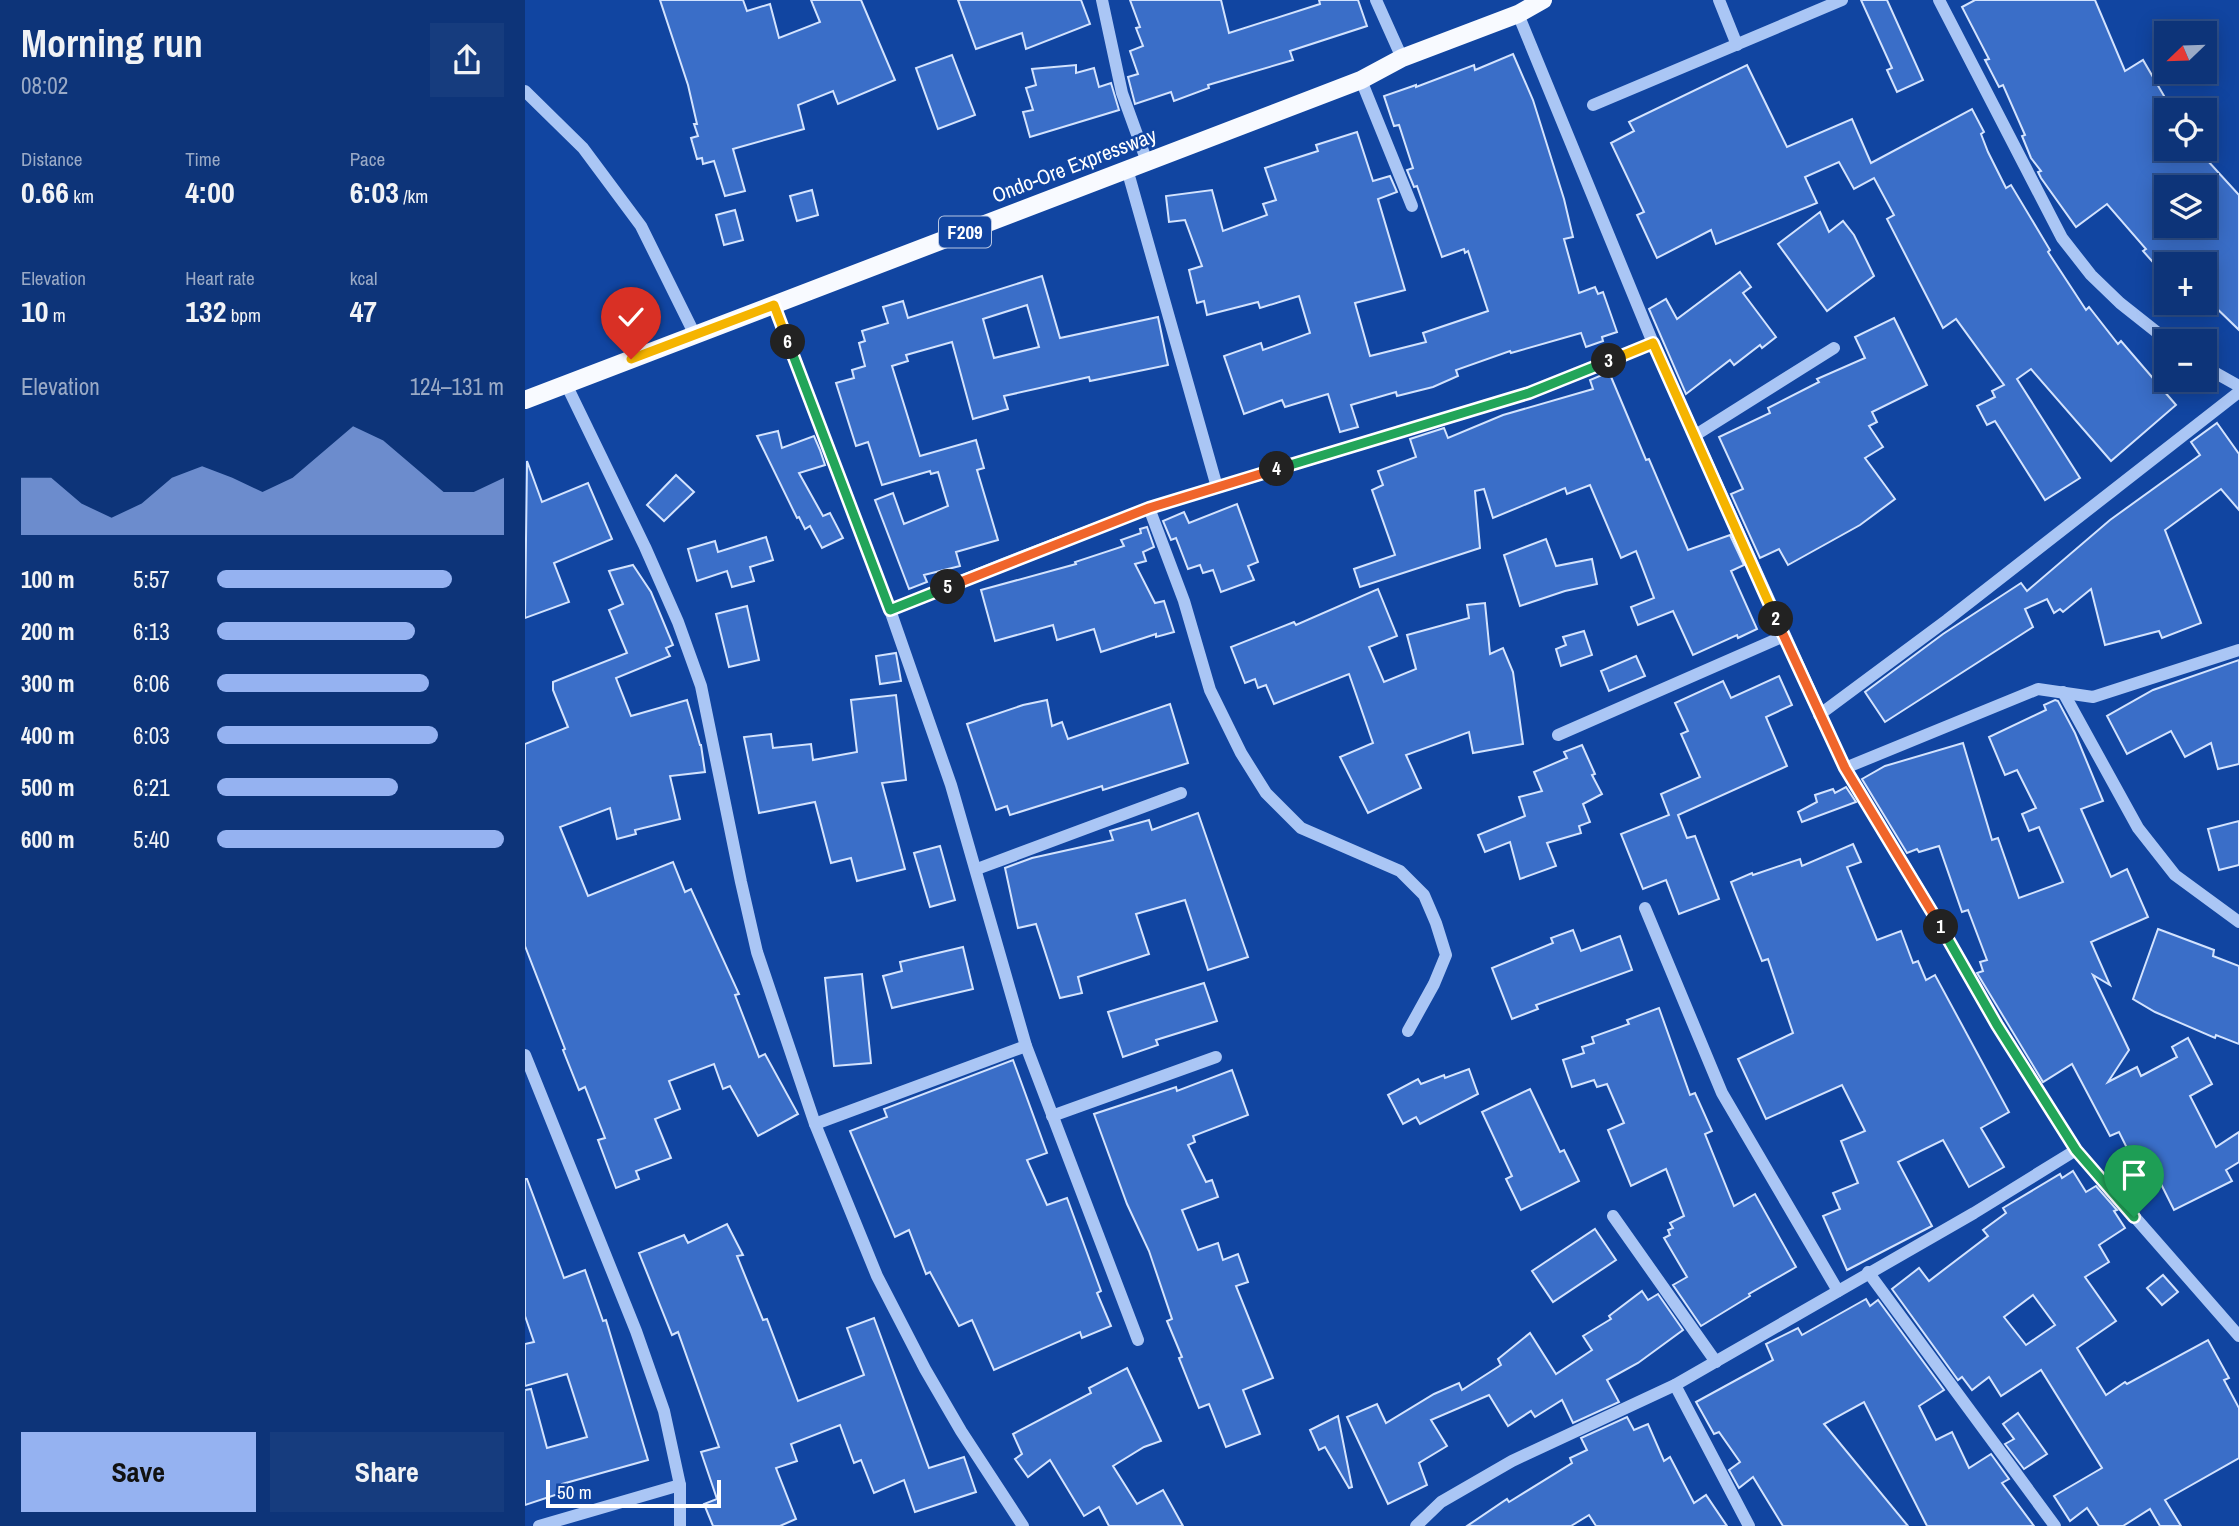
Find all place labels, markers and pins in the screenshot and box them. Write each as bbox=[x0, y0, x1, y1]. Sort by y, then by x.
pin bbox=[601, 287, 661, 359]
pin: 6 bbox=[771, 324, 805, 360]
pin: 3 bbox=[1591, 344, 1627, 378]
pin: 4 bbox=[1259, 452, 1295, 486]
pin: 5 bbox=[931, 570, 965, 604]
pin: 2 bbox=[1759, 602, 1793, 636]
pin: 1 bbox=[1923, 909, 1959, 944]
pin bbox=[2104, 1145, 2164, 1217]

